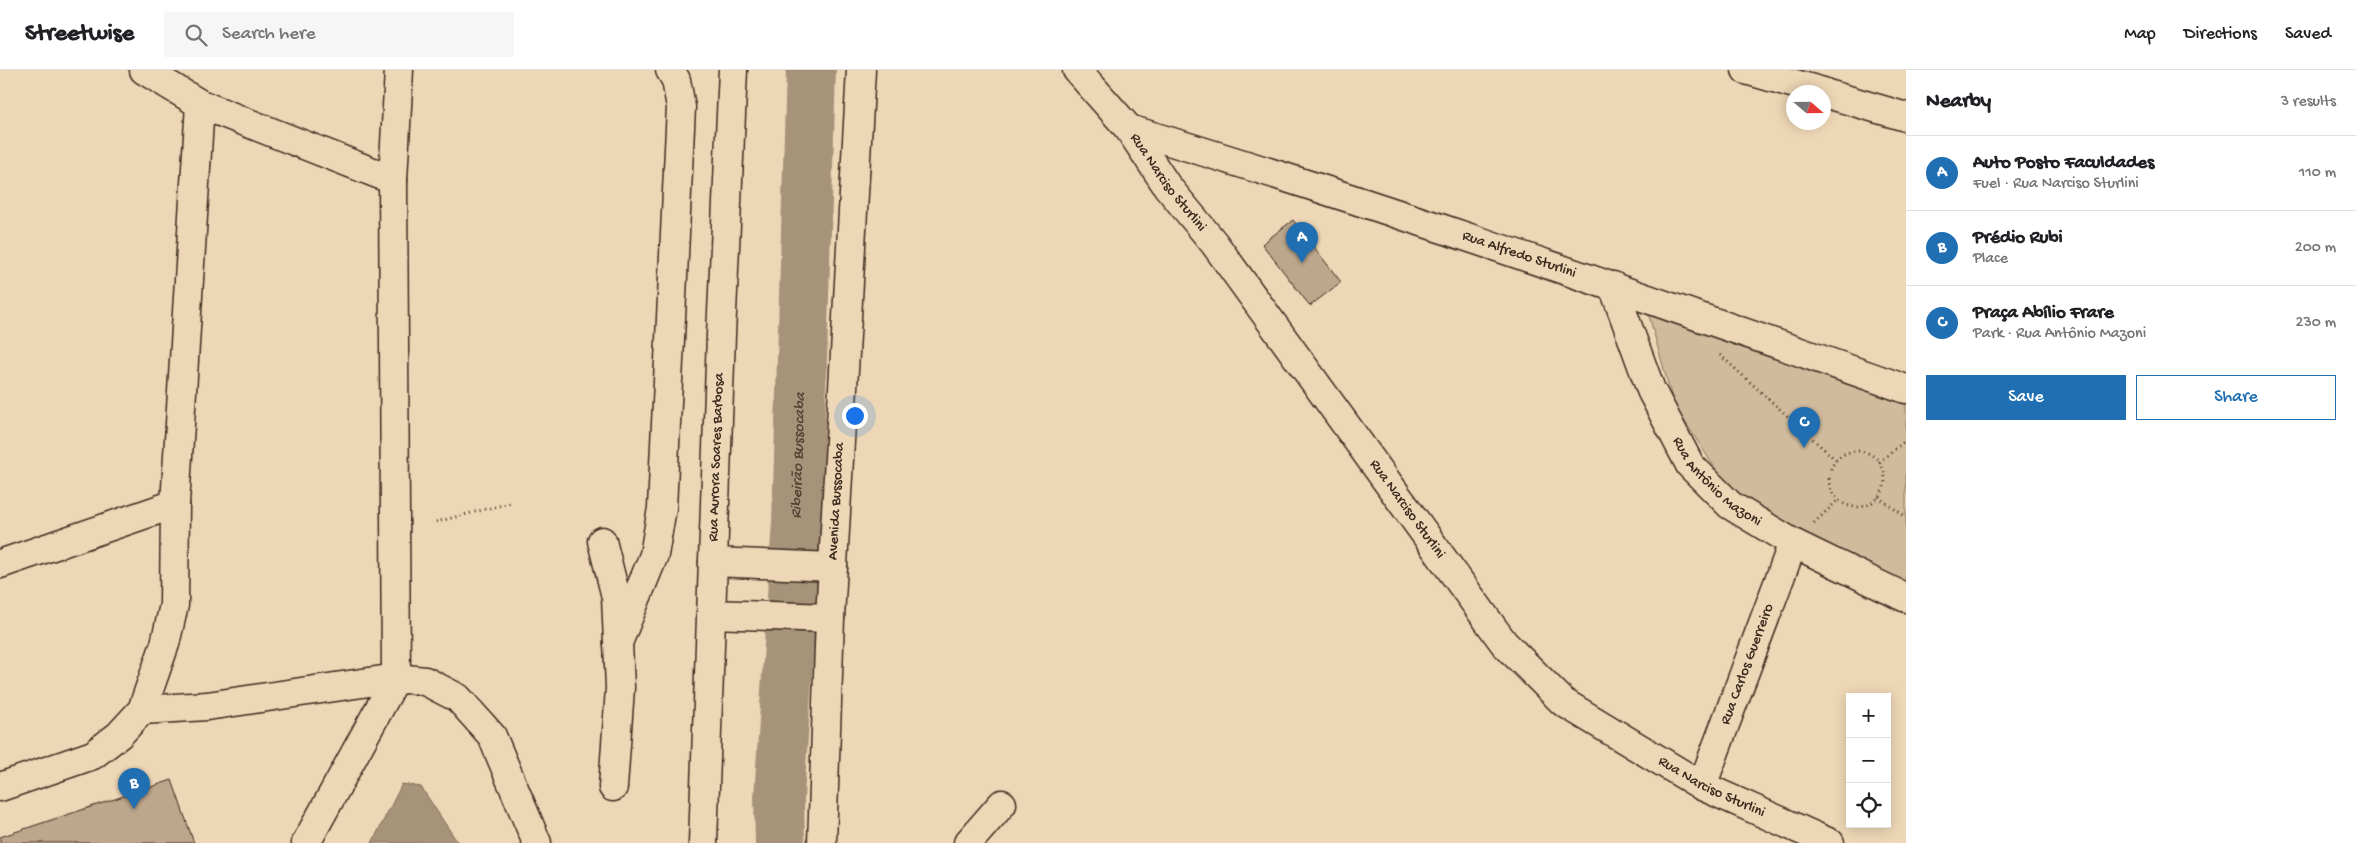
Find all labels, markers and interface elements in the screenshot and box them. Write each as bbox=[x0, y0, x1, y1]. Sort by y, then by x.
search box bbox=[164, 12, 514, 57]
text: Streetwise bbox=[25, 20, 134, 49]
icon: search bbox=[182, 21, 210, 49]
text: Search here bbox=[222, 23, 316, 46]
text: Map bbox=[2124, 24, 2156, 45]
text: Directions bbox=[2184, 24, 2257, 45]
text: Saved bbox=[2285, 24, 2331, 45]
north arrow bbox=[1786, 85, 1831, 130]
text: Nearby bbox=[1926, 90, 1991, 115]
text: 3 results bbox=[2281, 93, 2336, 112]
street label: Rua Narciso Sturlini bbox=[1126, 130, 1210, 236]
text: Auto Posto Faculdades bbox=[1973, 152, 2154, 175]
text: A bbox=[1937, 164, 1947, 183]
text: 110 m bbox=[2299, 164, 2336, 183]
text: Fuel · Rua Narciso Sturlini bbox=[1973, 175, 2139, 194]
pin: A bbox=[1286, 222, 1318, 263]
street label: Rua Alfredo Sturlini bbox=[1460, 227, 1579, 282]
text: Prédio Rubi bbox=[1973, 227, 2063, 250]
text: B bbox=[1938, 239, 1946, 258]
text: 200 m bbox=[2295, 239, 2336, 258]
text: Place bbox=[1973, 250, 2008, 269]
text: Praça Abílio Frare bbox=[1973, 302, 2114, 325]
text: C bbox=[1938, 314, 1946, 333]
text: 230 m bbox=[2296, 314, 2336, 333]
text: Park · Rua Antônio Mazoni bbox=[1973, 325, 2146, 344]
street label: Rua Aurora Soares Barbosa bbox=[705, 372, 729, 542]
button: Save bbox=[1926, 375, 2126, 420]
button: Share bbox=[2136, 375, 2336, 420]
water label: Ribeirão Bussocaba bbox=[788, 391, 811, 519]
your location bbox=[842, 403, 868, 429]
pin: C bbox=[1788, 407, 1820, 448]
street label: Rua Antônio Mazoni bbox=[1668, 434, 1765, 531]
street label: Avenida Bussocaba bbox=[824, 441, 849, 561]
street label: Rua Narciso Sturlini bbox=[1365, 456, 1449, 562]
street label: Rua Carlos Guerreiro bbox=[1717, 601, 1779, 727]
map controls bbox=[1846, 693, 1891, 828]
button: + bbox=[1846, 693, 1891, 738]
button: − bbox=[1846, 738, 1891, 783]
street label: Rua Narciso Sturlini bbox=[1655, 752, 1768, 822]
pin: B bbox=[118, 768, 150, 809]
button: locate bbox=[1846, 783, 1891, 828]

